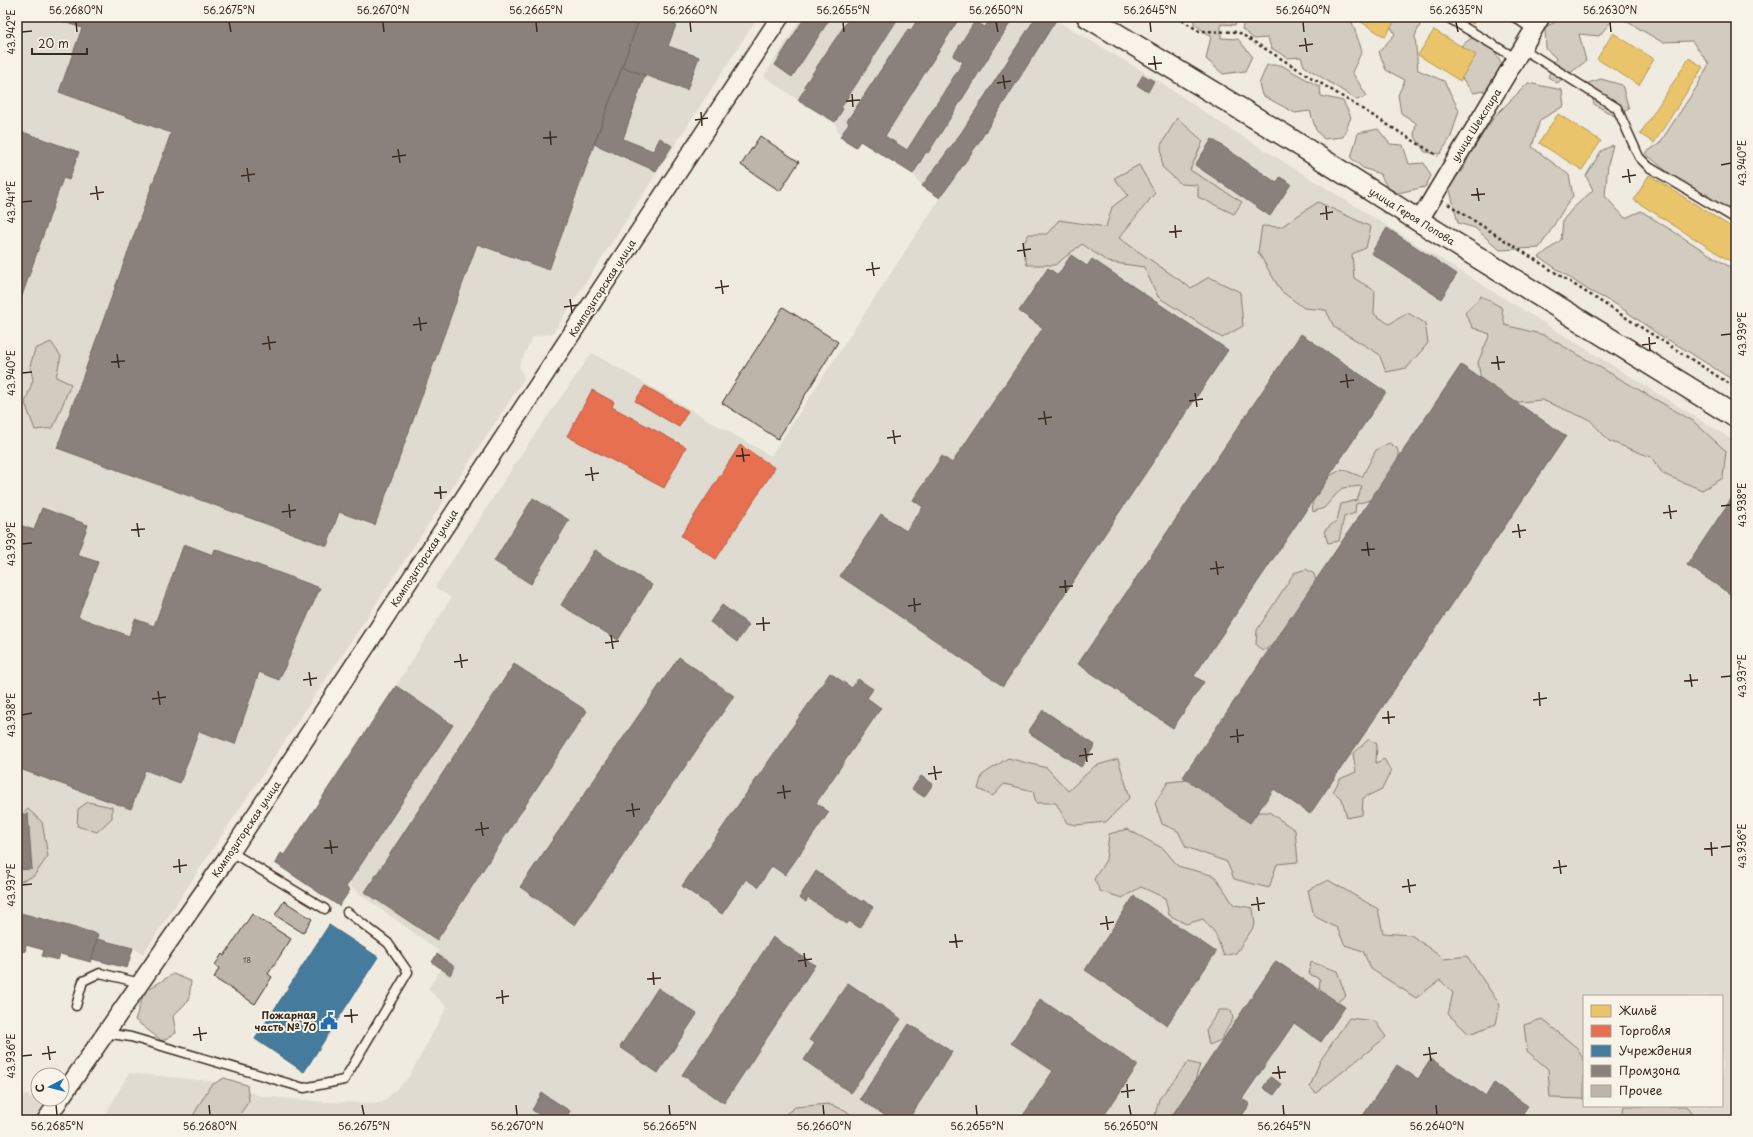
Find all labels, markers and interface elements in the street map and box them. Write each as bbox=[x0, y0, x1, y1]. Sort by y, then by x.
text: 56.2680°N bbox=[49, 2, 103, 17]
text: 56.2675°N bbox=[203, 2, 255, 17]
text: 56.2670°N bbox=[356, 2, 410, 17]
text: 56.2665°N bbox=[509, 2, 563, 17]
text: 56.2660°N bbox=[662, 2, 718, 17]
text: 56.2655°N bbox=[816, 2, 870, 17]
text: 56.2650°N bbox=[969, 2, 1023, 17]
text: 56.2645°N bbox=[1123, 2, 1177, 17]
text: 56.2640°N bbox=[1276, 2, 1331, 17]
text: 56.2635°N bbox=[1429, 2, 1483, 17]
text: 56.2630°N bbox=[1583, 2, 1638, 17]
text: 43.942°E bbox=[3, 9, 18, 55]
scale bar bbox=[32, 30, 87, 56]
text: 20 m bbox=[38, 34, 69, 52]
street label: улица Шекспира bbox=[1447, 85, 1504, 164]
text: 43.940°E bbox=[1734, 140, 1749, 186]
text: 43.941°E bbox=[3, 181, 18, 223]
street label: улица Героя Попова bbox=[1366, 183, 1459, 249]
street label: Композиторская улица bbox=[564, 235, 639, 339]
text: 43.939°E bbox=[1734, 312, 1749, 356]
text: 43.940°E bbox=[3, 350, 18, 396]
text: 43.938°E bbox=[1734, 483, 1749, 527]
street label: Композиторская улица bbox=[386, 505, 461, 609]
text: 43.939°E bbox=[3, 522, 18, 566]
text: 43.937°E bbox=[1734, 654, 1749, 698]
text: 43.938°E bbox=[3, 693, 18, 737]
street label: Композиторская улица bbox=[208, 777, 284, 880]
text: 43.936°E bbox=[1734, 823, 1749, 869]
text: 43.937°E bbox=[3, 863, 18, 907]
house number: 18 bbox=[243, 954, 251, 966]
legend bbox=[1583, 995, 1723, 1107]
text: Жильё bbox=[1618, 1001, 1657, 1019]
place label: Пожарная часть № 70 bbox=[255, 1007, 316, 1034]
public building icon: Пожарная часть № 70 bbox=[319, 1011, 339, 1031]
text: Торговля bbox=[1619, 1021, 1671, 1039]
text: 43.936°E bbox=[3, 1033, 18, 1079]
text: Учреждения bbox=[1619, 1041, 1692, 1059]
text: Промзона bbox=[1619, 1061, 1681, 1079]
north arrow bbox=[30, 1067, 70, 1107]
text: Прочее bbox=[1619, 1081, 1663, 1099]
text: С bbox=[31, 1083, 49, 1093]
text: 56.2685°N bbox=[30, 1118, 84, 1133]
text: 56.2680°N bbox=[183, 1118, 237, 1133]
text: 56.2675°N bbox=[338, 1118, 390, 1133]
text: 56.2670°N bbox=[490, 1118, 544, 1133]
text: 56.2665°N bbox=[643, 1118, 697, 1133]
text: 56.2660°N bbox=[796, 1118, 852, 1133]
text: 56.2655°N bbox=[950, 1118, 1004, 1133]
text: 56.2650°N bbox=[1104, 1118, 1158, 1133]
text: 56.2645°N bbox=[1257, 1118, 1311, 1133]
text: 56.2640°N bbox=[1410, 1118, 1465, 1133]

